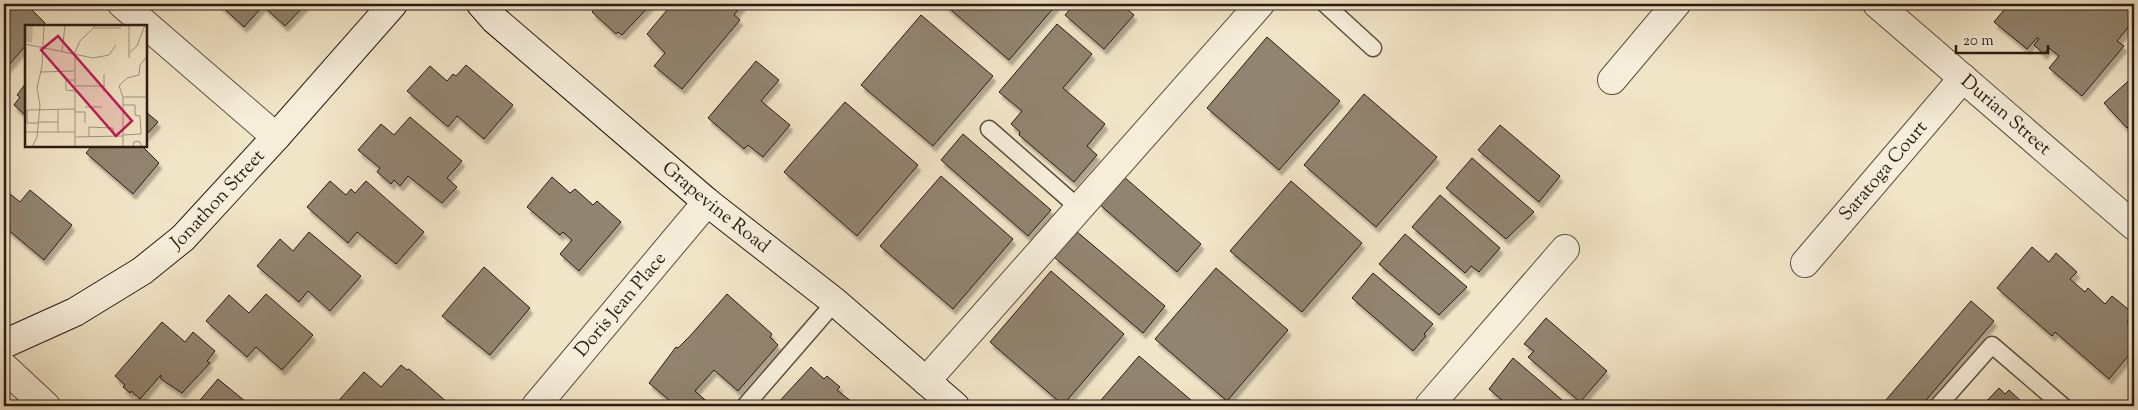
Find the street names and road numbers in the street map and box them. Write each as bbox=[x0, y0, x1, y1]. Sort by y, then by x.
street label: Durian Street bbox=[1955, 68, 2057, 162]
street label: Saratoga Court bbox=[1833, 115, 1935, 227]
street label: Jonathon Street bbox=[164, 143, 272, 257]
street label: Grapevine Road bbox=[656, 155, 776, 260]
street label: Doris Jean Place bbox=[569, 246, 673, 363]

